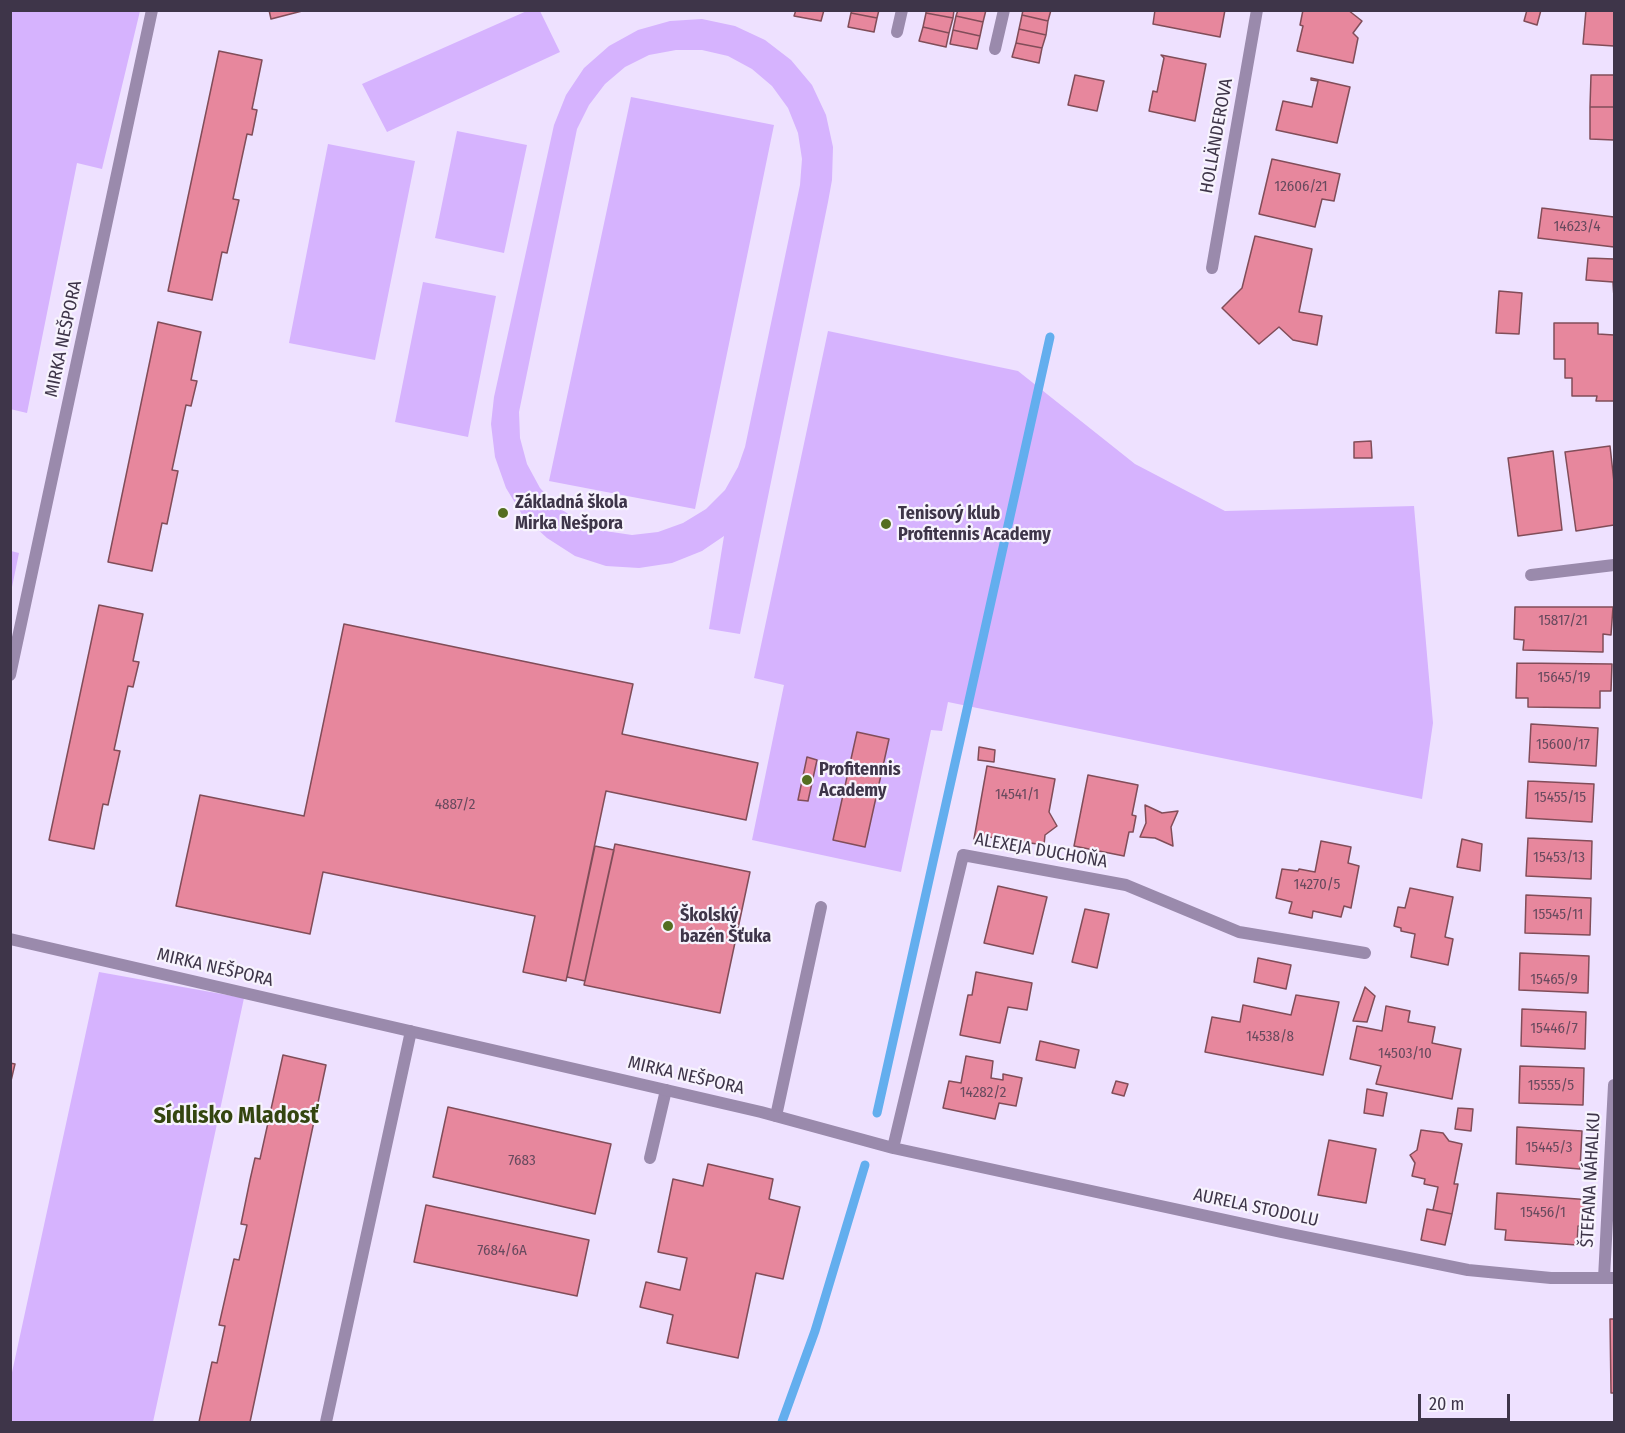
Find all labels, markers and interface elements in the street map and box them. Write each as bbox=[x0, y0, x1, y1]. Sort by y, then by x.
street label: HOLLÄNDEROVA bbox=[1196, 77, 1238, 195]
house number: 12606/21 bbox=[1274, 178, 1328, 196]
house number: 14623/4 bbox=[1554, 218, 1600, 236]
street label: MIRKA NEŠPORA bbox=[41, 279, 87, 399]
place label: Základná škola Mirka Nešpora bbox=[515, 492, 628, 534]
place label: Tenisový klub Profitennis Academy bbox=[898, 503, 1051, 546]
marker: Základná škola Mirka Nešpora bbox=[496, 506, 510, 520]
marker: Tenisový klub Profitennis Academy bbox=[879, 517, 893, 531]
house number: 15817/21 bbox=[1538, 612, 1588, 630]
house number: 15645/19 bbox=[1537, 669, 1591, 687]
house number: 15600/17 bbox=[1536, 736, 1590, 754]
place label: Profitennis Academy bbox=[819, 759, 901, 802]
marker: Profitennis Academy bbox=[800, 773, 814, 787]
house number: 14541/1 bbox=[995, 786, 1039, 804]
house number: 15455/15 bbox=[1534, 789, 1586, 807]
house number: 4887/2 bbox=[435, 796, 475, 814]
street label: ALEXEJA DUCHOŇA bbox=[973, 829, 1109, 873]
house number: 15453/13 bbox=[1533, 849, 1585, 867]
house number: 14270/5 bbox=[1294, 876, 1340, 894]
place label: Školský bazén Šťuka bbox=[680, 905, 771, 948]
house number: 15545/11 bbox=[1533, 906, 1583, 924]
marker: Školský bazén Šťuka bbox=[661, 919, 675, 933]
street label: MIRKA NEŠPORA bbox=[155, 944, 275, 992]
house number: 15465/9 bbox=[1530, 971, 1578, 989]
house number: 15446/7 bbox=[1530, 1020, 1578, 1038]
house number: 14538/8 bbox=[1246, 1028, 1294, 1046]
house number: 14503/10 bbox=[1378, 1045, 1432, 1063]
street label: MIRKA NEŠPORA bbox=[626, 1052, 746, 1100]
house number: 15555/5 bbox=[1528, 1077, 1574, 1095]
house number: 14282/2 bbox=[960, 1084, 1006, 1102]
district label: Sídlisko Mladosť bbox=[153, 1102, 319, 1130]
street label: ŠTEFANA NÁHALKU bbox=[1577, 1112, 1605, 1248]
house number: 15445/3 bbox=[1525, 1139, 1573, 1157]
house number: 7683 bbox=[508, 1152, 536, 1170]
street label: AURELA STODOLU bbox=[1192, 1184, 1320, 1232]
house number: 15456/1 bbox=[1520, 1204, 1566, 1222]
house number: 7684/6A bbox=[477, 1242, 527, 1260]
scale bar bbox=[1421, 1382, 1512, 1420]
text: 20 m bbox=[1429, 1393, 1464, 1415]

